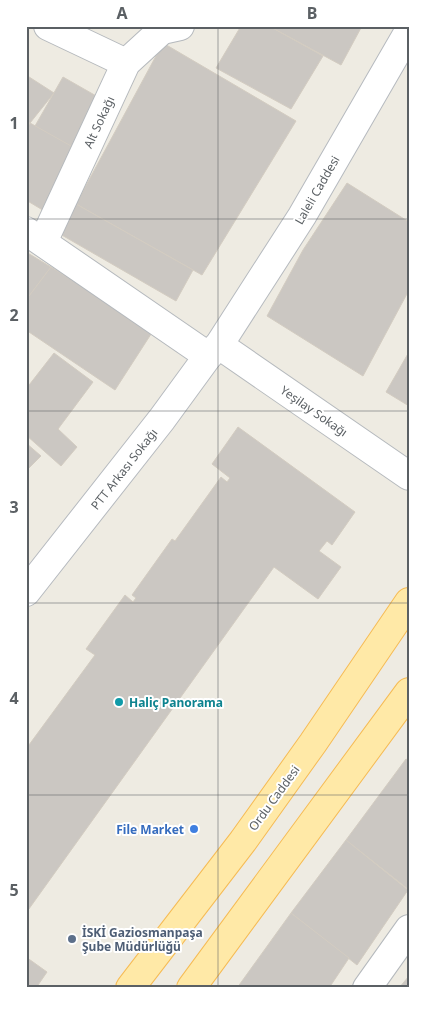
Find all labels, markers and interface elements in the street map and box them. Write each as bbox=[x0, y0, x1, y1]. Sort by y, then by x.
text: A bbox=[116, 2, 128, 24]
text: B bbox=[307, 2, 317, 24]
street label: Alt Sokağı bbox=[80, 93, 118, 151]
text: 1 bbox=[9, 112, 19, 134]
street label: Laleli Caddesi bbox=[290, 152, 344, 228]
text: 2 bbox=[9, 304, 19, 326]
street label: Yeşilay Sokağı bbox=[277, 382, 351, 440]
street label: PTT Arkası Sokağı bbox=[87, 425, 161, 513]
text: 3 bbox=[9, 496, 19, 518]
text: 4 bbox=[9, 687, 19, 709]
place label: Haliç Panorama bbox=[129, 694, 223, 711]
marker: Haliç Panorama bbox=[113, 696, 125, 708]
street label: Ordu Caddesi bbox=[245, 762, 303, 834]
place label: File Market bbox=[116, 821, 184, 838]
marker: File Market bbox=[188, 823, 200, 835]
text: 5 bbox=[9, 879, 19, 901]
place label: İSKİ Gaziosmanpaşa Şube Müdürlüğü bbox=[82, 924, 203, 955]
marker: İSKİ Gaziosmanpaşa Şube Müdürlüğü bbox=[66, 933, 78, 945]

